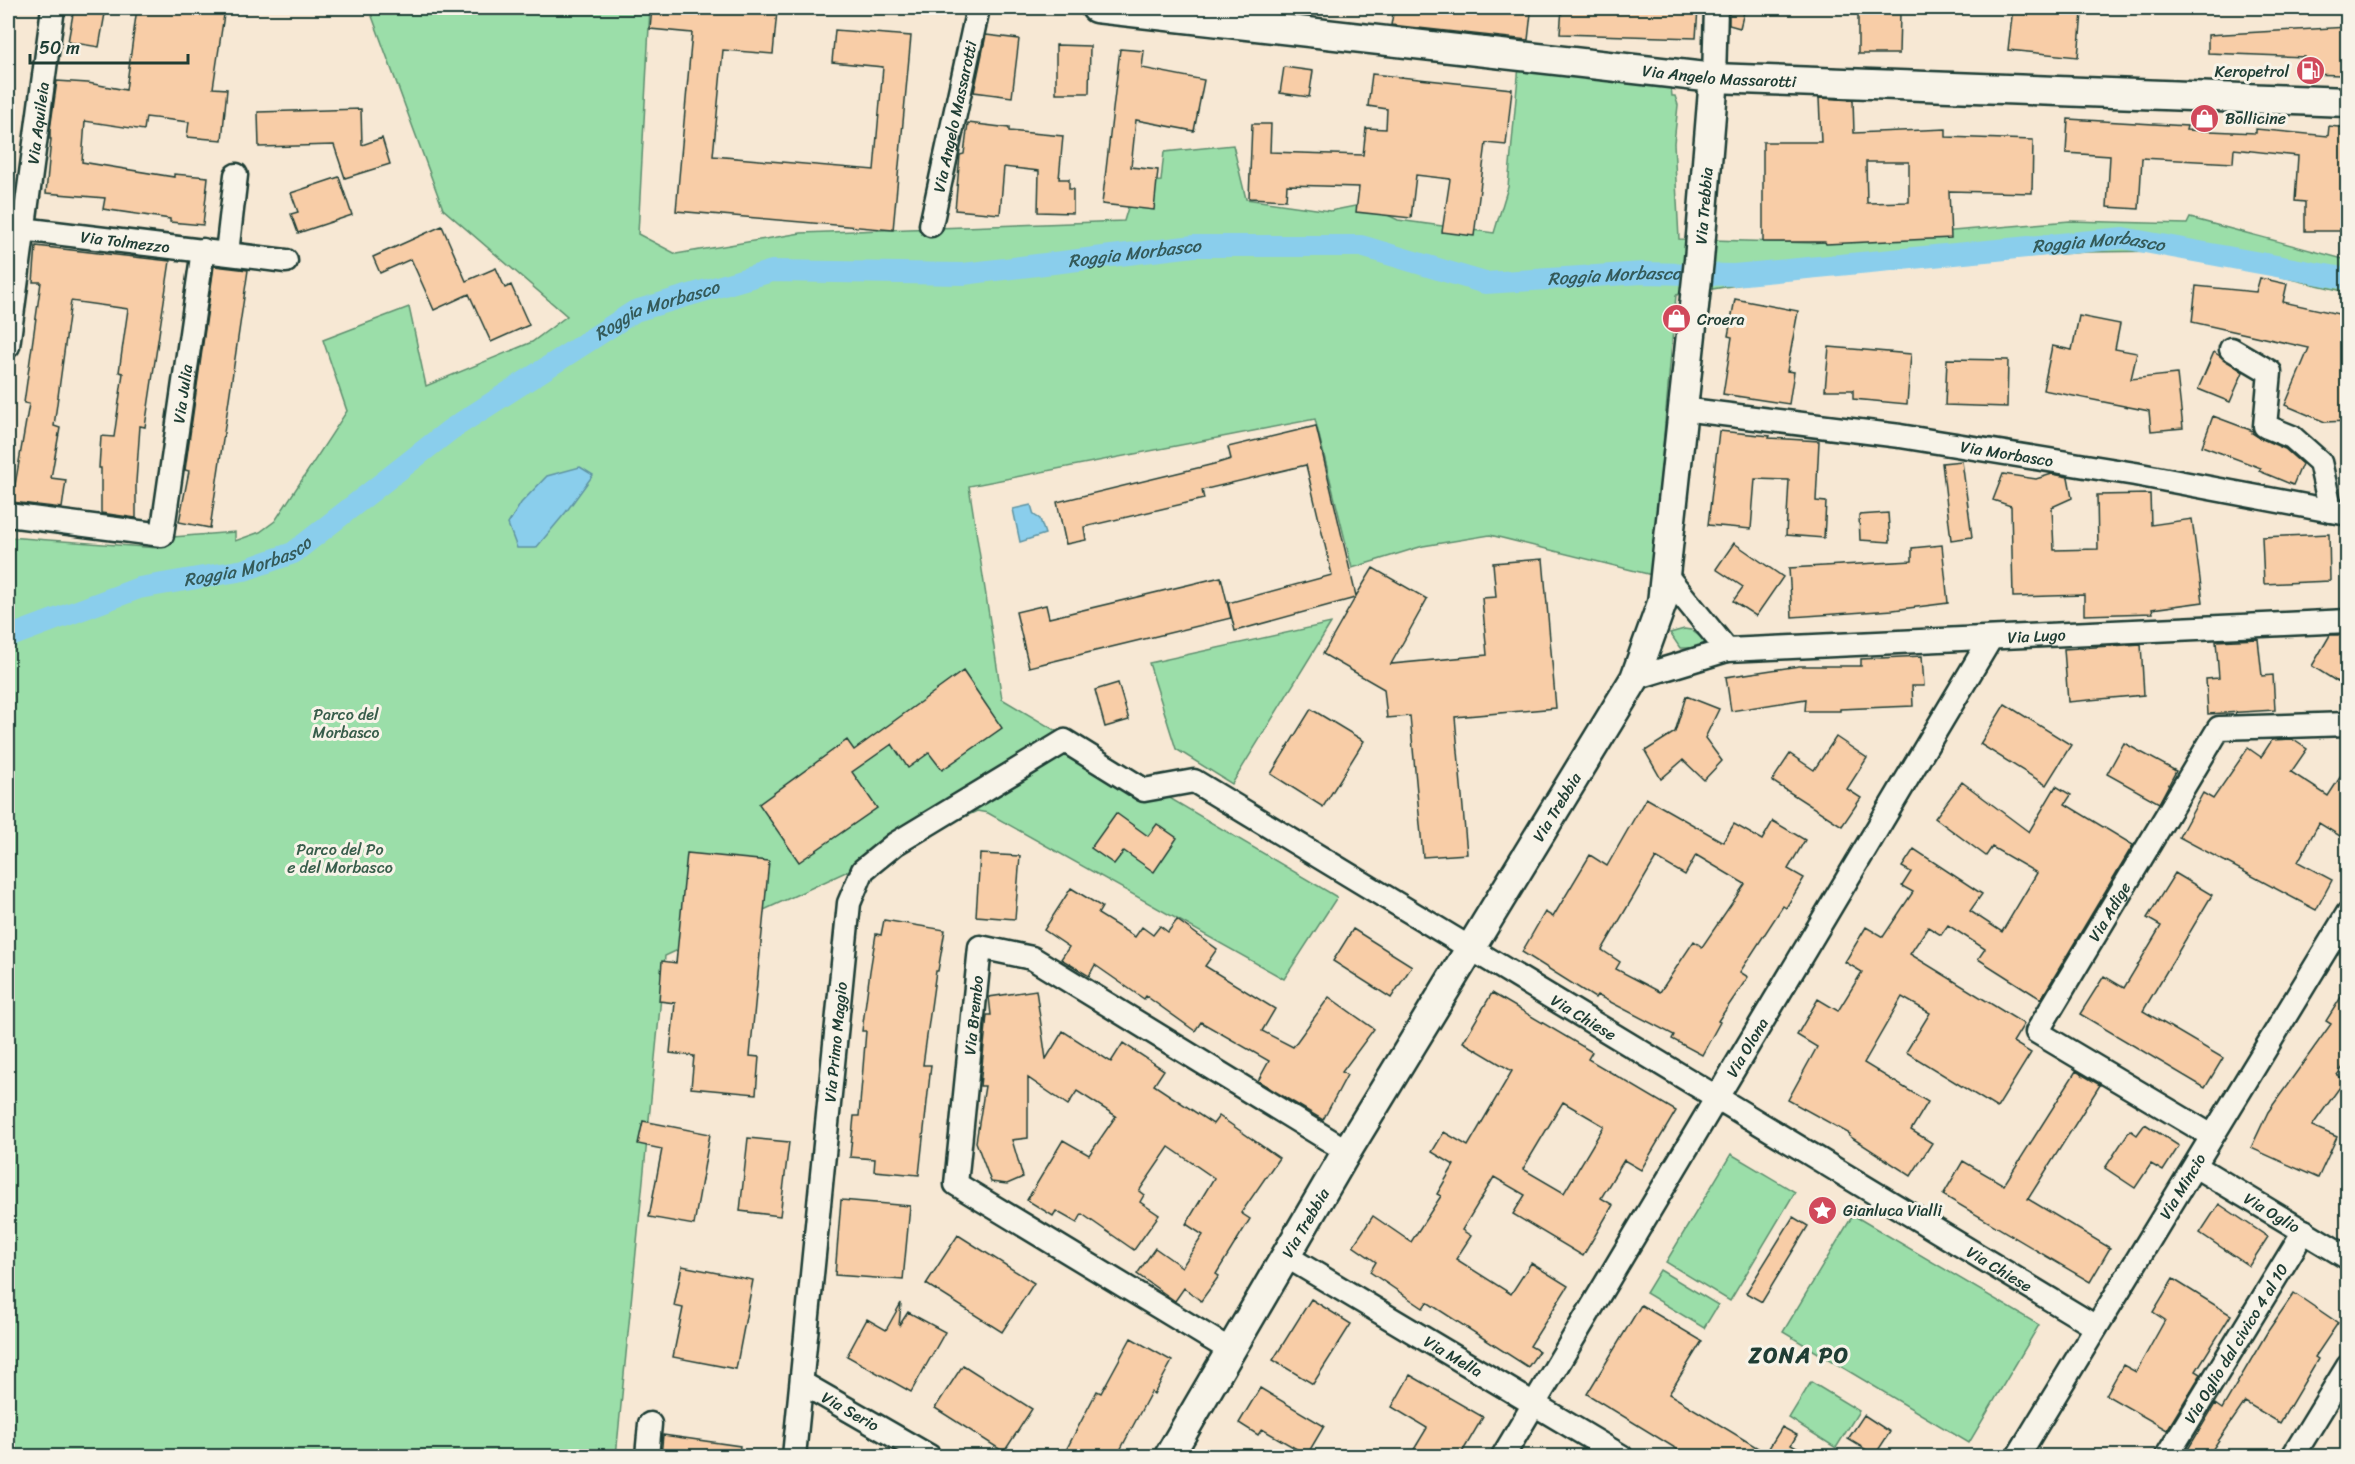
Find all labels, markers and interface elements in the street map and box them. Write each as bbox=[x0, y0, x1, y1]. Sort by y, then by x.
scale bar bbox=[30, 27, 188, 65]
text: 50 m bbox=[39, 32, 80, 64]
street label: Via Angelo Massarotti bbox=[924, 38, 986, 195]
fuel station icon: Keropetrol bbox=[2294, 55, 2326, 87]
street label: Via Angelo Massarotti bbox=[1641, 56, 1797, 96]
place label: Keropetrol bbox=[2215, 57, 2289, 86]
street label: Via Aquileia bbox=[18, 80, 58, 166]
shop icon: Bollicine bbox=[2188, 102, 2220, 134]
place label: Bollicine bbox=[2225, 104, 2286, 133]
street label: Via Trebbia bbox=[1686, 165, 1722, 245]
street label: Via Tolmezzo bbox=[79, 222, 171, 262]
water label: Roggia Morbasco bbox=[2031, 222, 2168, 263]
water label: Roggia Morbasco bbox=[1066, 230, 1202, 277]
water label: Roggia Morbasco bbox=[1547, 257, 1682, 295]
water label: Roggia Morbasco bbox=[587, 271, 724, 350]
shop icon: Croera bbox=[1660, 303, 1692, 335]
place label: Croera bbox=[1697, 305, 1745, 334]
street label: Via Julia bbox=[164, 361, 202, 425]
street label: Via Morbasco bbox=[1958, 432, 2055, 476]
water label: Roggia Morbasco bbox=[181, 527, 320, 596]
street label: Via Lugo bbox=[2007, 620, 2066, 652]
park label: Parco del Morbasco bbox=[313, 700, 379, 747]
street label: Via Trebbia bbox=[1525, 766, 1590, 848]
park label: Parco del Po e del Morbasco bbox=[287, 835, 393, 882]
street label: Via Adige bbox=[2080, 876, 2139, 947]
street label: Via Brembo bbox=[955, 974, 992, 1056]
street label: Via Primo Maggio bbox=[815, 981, 856, 1104]
street label: Via Chiese bbox=[1545, 986, 1622, 1049]
street label: Via Olona bbox=[1718, 1012, 1777, 1083]
street label: Via Mincio bbox=[2151, 1147, 2214, 1225]
street label: Via Trebbia bbox=[1274, 1182, 1338, 1264]
street label: Via Oglio bbox=[2238, 1184, 2306, 1241]
place icon: Gianluca Vialli bbox=[1806, 1194, 1838, 1226]
place label: Gianluca Vialli bbox=[1843, 1196, 1942, 1225]
street label: Via Chiese bbox=[1961, 1238, 2038, 1300]
street label: Via Oglio dal civico 4 al 10 bbox=[2176, 1258, 2296, 1430]
street label: Via Mella bbox=[1418, 1327, 1488, 1385]
district label: ZONA PO bbox=[1748, 1336, 1849, 1375]
street label: Via Serio bbox=[816, 1383, 885, 1440]

